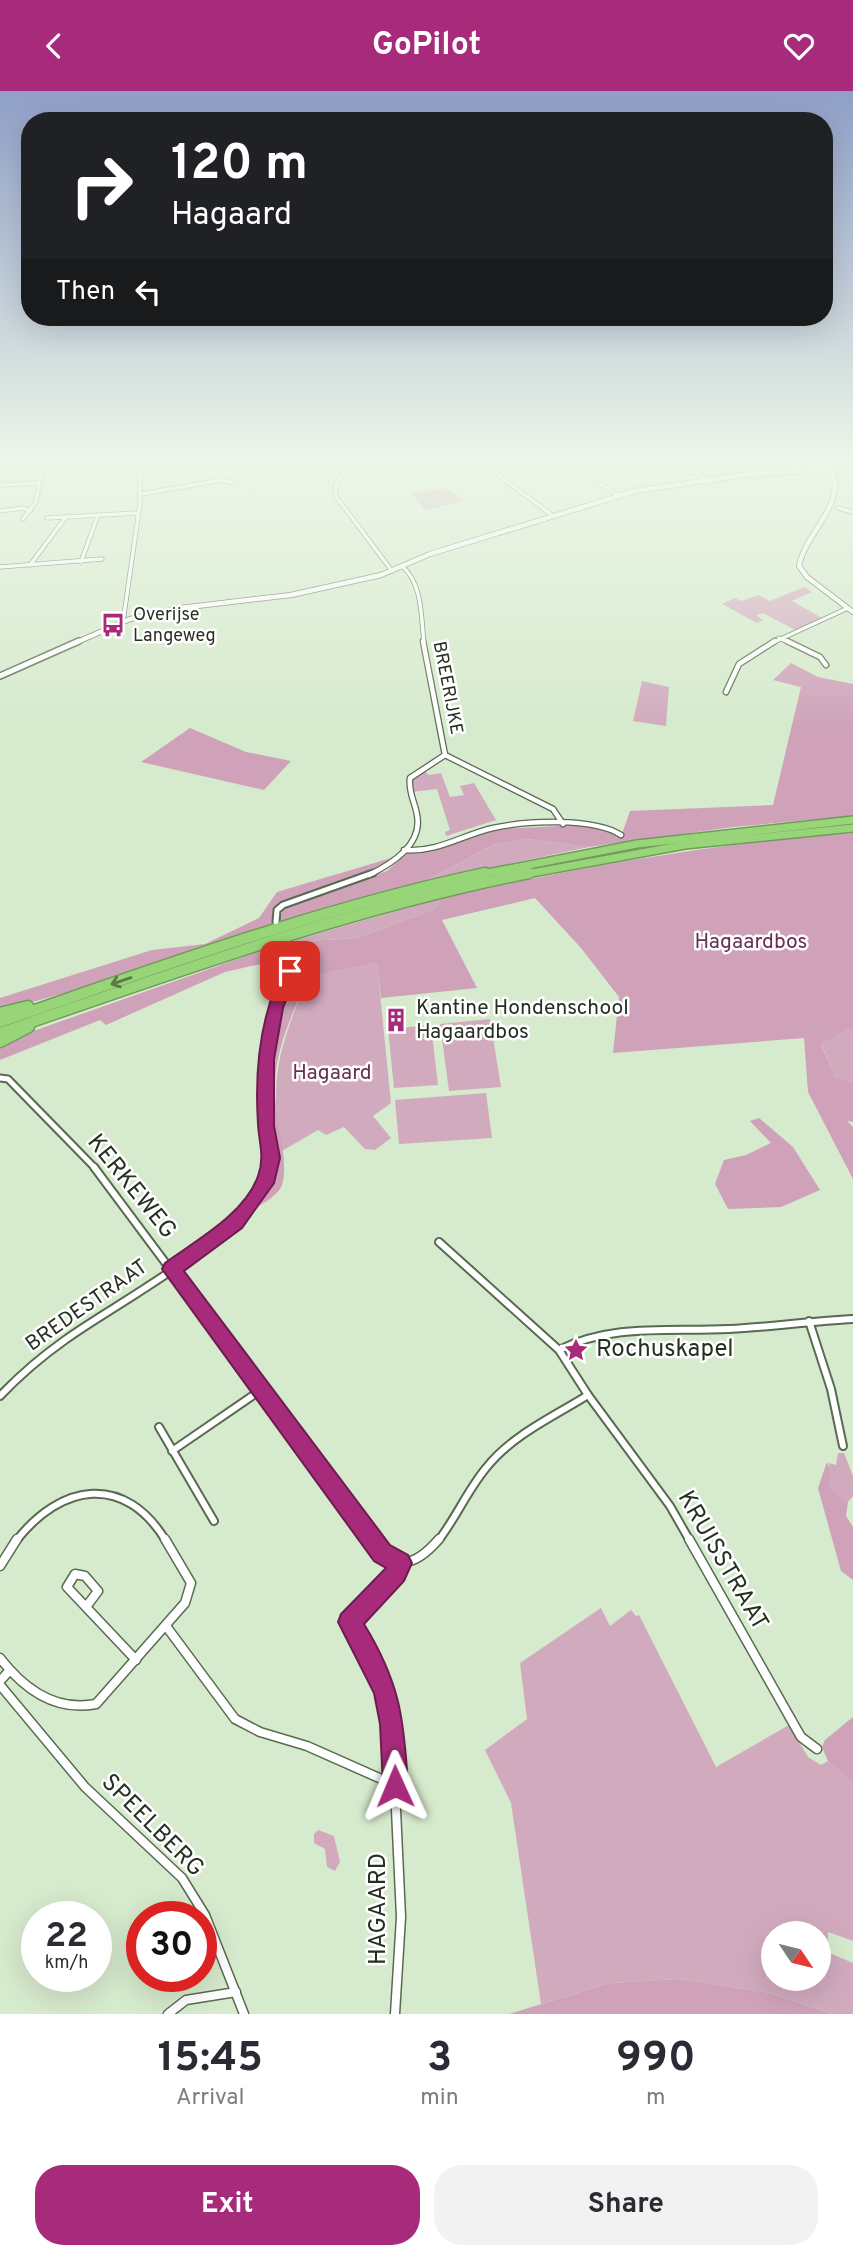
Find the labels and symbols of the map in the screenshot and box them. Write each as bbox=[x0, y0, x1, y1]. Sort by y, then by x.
place label: Overijse Langeweg bbox=[133, 604, 216, 648]
bus stop icon: Overijse Langeweg bbox=[99, 611, 127, 639]
street label: BREERIJKE bbox=[427, 639, 467, 737]
park label: Hagaardbos bbox=[695, 929, 807, 956]
pin bbox=[260, 941, 320, 1001]
one-way arrow bbox=[111, 976, 133, 988]
place label: Kantine Hondenschool Hagaardbos bbox=[416, 995, 629, 1046]
building icon: Kantine Hondenschool Hagaardbos bbox=[382, 1006, 410, 1034]
park label: Hagaard bbox=[292, 1060, 372, 1087]
street label: KERKEWEG bbox=[80, 1129, 182, 1245]
street label: BREDESTRAAT bbox=[21, 1254, 153, 1358]
place label: Rochuskapel bbox=[596, 1335, 734, 1365]
place icon: Rochuskapel bbox=[562, 1336, 590, 1364]
street label: KRUISSTRAAT bbox=[670, 1486, 774, 1636]
position arrow bbox=[358, 1749, 432, 1823]
street label: SPEELBERG bbox=[94, 1768, 210, 1884]
street label: HAGAARD bbox=[364, 1853, 394, 1965]
speed limit sign: 30 bbox=[126, 1901, 217, 1992]
north arrow bbox=[761, 1921, 831, 1991]

